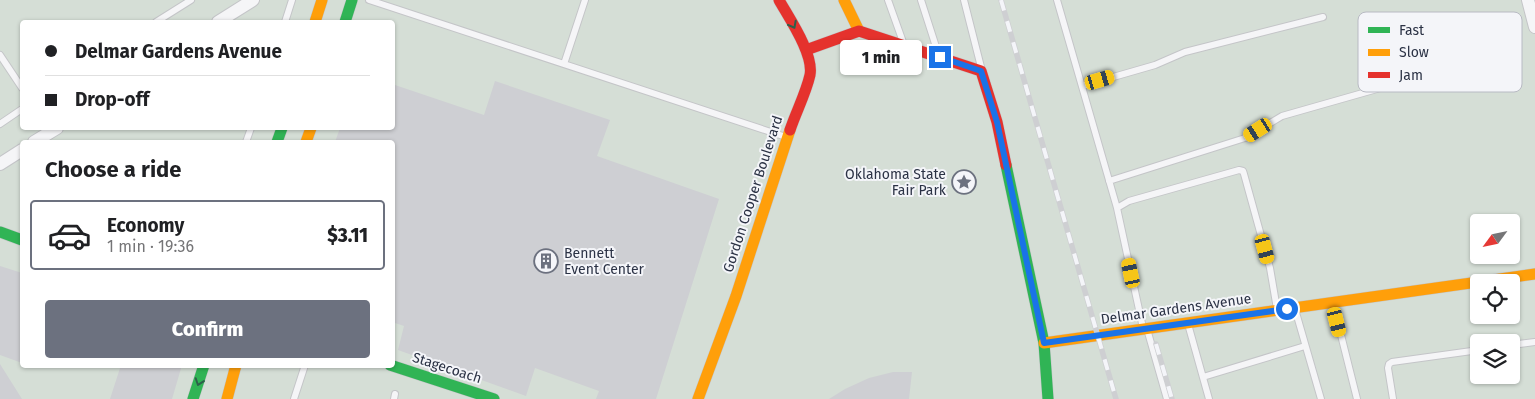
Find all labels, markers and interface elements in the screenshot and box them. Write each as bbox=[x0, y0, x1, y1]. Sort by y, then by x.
legend bbox=[1358, 12, 1522, 92]
one-way arrow bbox=[787, 20, 797, 29]
text: Fast bbox=[1399, 22, 1425, 39]
text: Delmar Gardens Avenue bbox=[75, 40, 282, 63]
callout: 1 min bbox=[840, 40, 922, 74]
text: Slow bbox=[1399, 44, 1429, 61]
route end bbox=[929, 46, 951, 68]
text: 1 min bbox=[862, 48, 900, 67]
text: Jam bbox=[1399, 67, 1423, 84]
car bbox=[1083, 69, 1116, 91]
text: Drop-off bbox=[75, 88, 149, 111]
street label: Gordon Cooper Boulevard bbox=[720, 114, 786, 274]
car bbox=[1241, 116, 1274, 144]
text: Choose a ride bbox=[45, 156, 181, 183]
place label: Oklahoma State Fair Park bbox=[845, 166, 947, 199]
place icon: Oklahoma State Fair Park bbox=[951, 169, 977, 195]
icon: car bbox=[47, 213, 92, 258]
text: Economy bbox=[107, 214, 184, 237]
north arrow bbox=[1470, 214, 1520, 264]
map controls bbox=[1470, 214, 1520, 384]
text: $3.11 bbox=[327, 224, 368, 247]
car bbox=[1253, 233, 1276, 265]
text: 1 min · 19:36 bbox=[107, 237, 194, 256]
place label: Bennett Event Center bbox=[564, 245, 645, 278]
building icon: Bennett Event Center bbox=[533, 248, 559, 274]
car bbox=[1120, 257, 1141, 289]
button: locate bbox=[1470, 274, 1520, 324]
street label: Delmar Gardens Avenue bbox=[1100, 290, 1252, 328]
route start bbox=[1276, 298, 1298, 320]
button: Confirm bbox=[45, 300, 370, 358]
car bbox=[1326, 306, 1347, 338]
button: layers bbox=[1470, 334, 1520, 384]
street label: Stagecoach bbox=[410, 349, 484, 387]
one-way arrow bbox=[194, 377, 204, 386]

